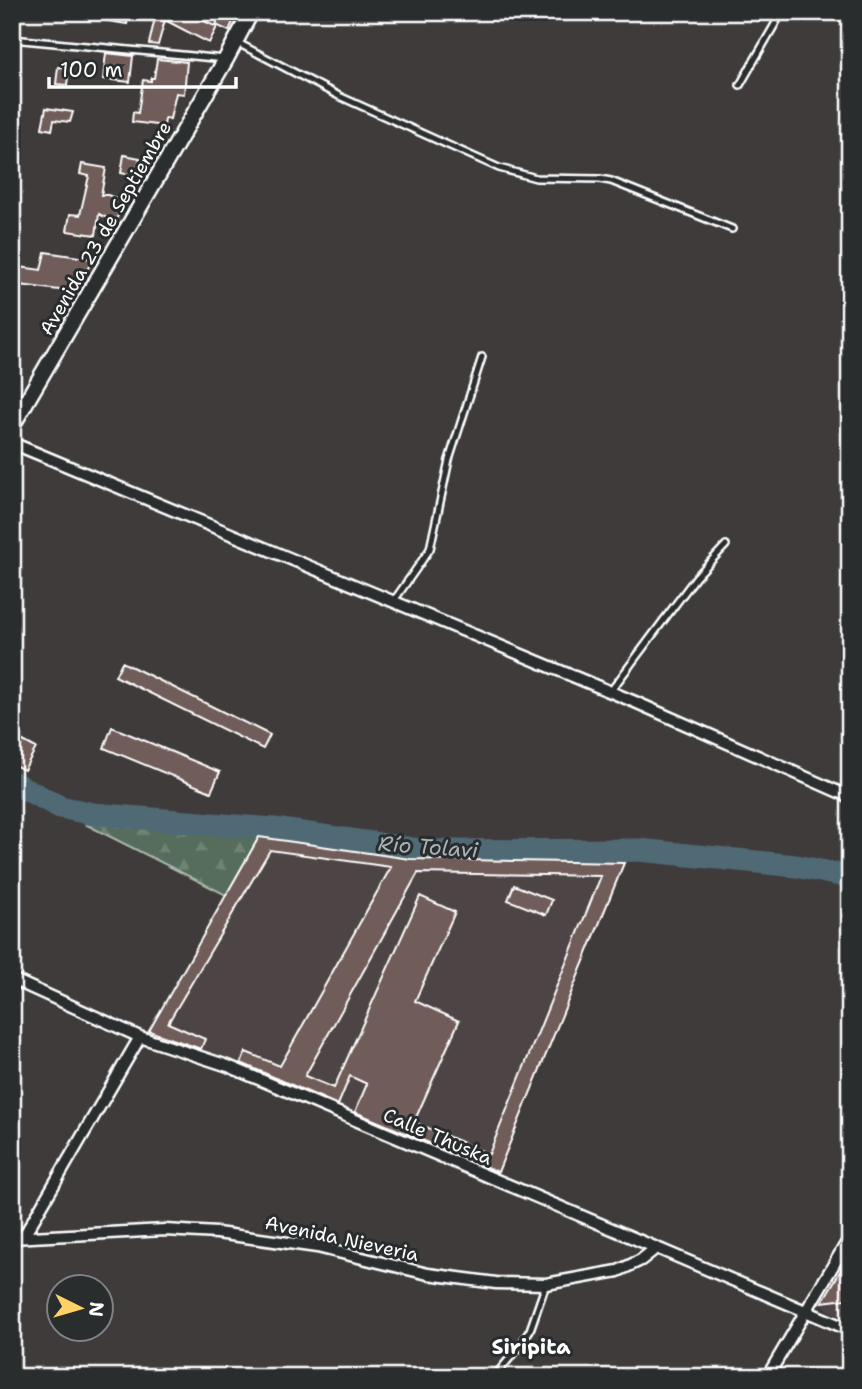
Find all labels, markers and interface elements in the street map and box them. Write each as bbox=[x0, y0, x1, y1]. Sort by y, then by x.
scale bar bbox=[49, 46, 236, 90]
text: 100 m bbox=[60, 56, 123, 84]
street label: Avenida 23 de Septiembre bbox=[34, 117, 177, 340]
water label: Río Tolavi bbox=[377, 830, 480, 865]
street label: Calle Thuska bbox=[379, 1102, 496, 1171]
street label: Avenida Nieveria bbox=[263, 1210, 421, 1267]
north arrow bbox=[46, 1274, 116, 1344]
text: N bbox=[83, 1301, 110, 1318]
district label: Siripita bbox=[491, 1333, 571, 1361]

